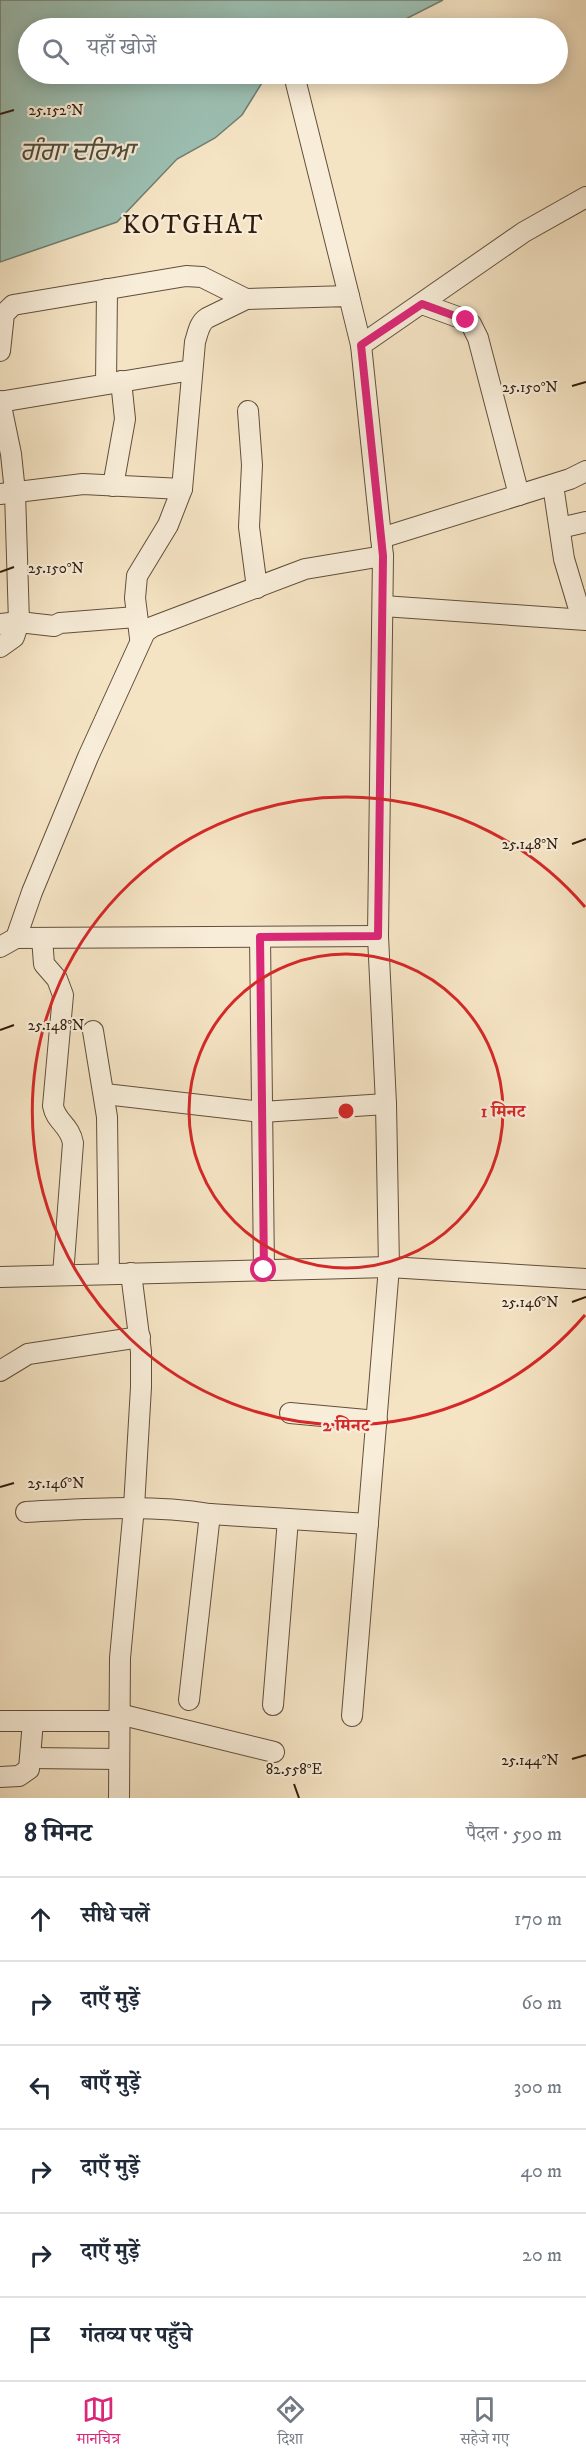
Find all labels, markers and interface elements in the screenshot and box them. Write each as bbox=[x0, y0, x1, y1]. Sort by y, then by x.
search box bbox=[18, 18, 568, 84]
text: यहाँ खोजें bbox=[87, 34, 156, 61]
icon: search bbox=[39, 35, 72, 68]
text: 25.152°N bbox=[28, 101, 84, 120]
water label: ਗੰਗਾ ਦਰਿਆ bbox=[20, 136, 139, 169]
district label: KOTGHAT bbox=[122, 209, 264, 242]
route end bbox=[452, 306, 478, 332]
text: 25.150°N bbox=[502, 378, 558, 397]
text: 25.150°N bbox=[28, 559, 84, 578]
text: 25.148°N bbox=[502, 835, 558, 854]
text: 25.148°N bbox=[28, 1016, 84, 1035]
centre of rings bbox=[336, 1101, 356, 1121]
text: 1 मिनट bbox=[481, 1101, 527, 1123]
route start bbox=[250, 1256, 276, 1282]
text: 25.146°N bbox=[502, 1293, 558, 1312]
text: 2 मिनट bbox=[323, 1415, 371, 1437]
text: 25.146°N bbox=[28, 1474, 84, 1493]
text: 25.144°N bbox=[501, 1751, 559, 1770]
text: 82.558°E bbox=[266, 1760, 323, 1779]
text: 8 मिनट bbox=[24, 1817, 92, 1850]
text: पैदल · 590 m bbox=[466, 1822, 562, 1847]
text: सीधे चलें bbox=[81, 1902, 150, 1929]
icon: ahead bbox=[24, 1903, 57, 1936]
text: 170 m bbox=[514, 1907, 562, 1932]
text: दाएँ मुड़ें bbox=[81, 1986, 140, 2013]
icon: right bbox=[24, 1987, 57, 2020]
text: 60 m bbox=[522, 1991, 562, 2016]
text: बाएँ मुड़ें bbox=[81, 2070, 140, 2097]
icon: left bbox=[24, 2071, 57, 2104]
text: 300 m bbox=[514, 2075, 562, 2100]
text: दाएँ मुड़ें bbox=[81, 2154, 140, 2181]
icon: right bbox=[24, 2155, 57, 2188]
text: 40 m bbox=[520, 2159, 562, 2184]
text: दाएँ मुड़ें bbox=[81, 2238, 140, 2265]
icon: right bbox=[24, 2239, 57, 2272]
text: 20 m bbox=[522, 2243, 562, 2268]
text: गंतव्य पर पहुँचे bbox=[81, 2322, 192, 2349]
icon: arrive bbox=[24, 2323, 57, 2356]
tab: मानचित्र bbox=[77, 2393, 120, 2454]
tab: दिशा bbox=[274, 2393, 307, 2454]
tab: सहेजे गए bbox=[460, 2393, 509, 2454]

